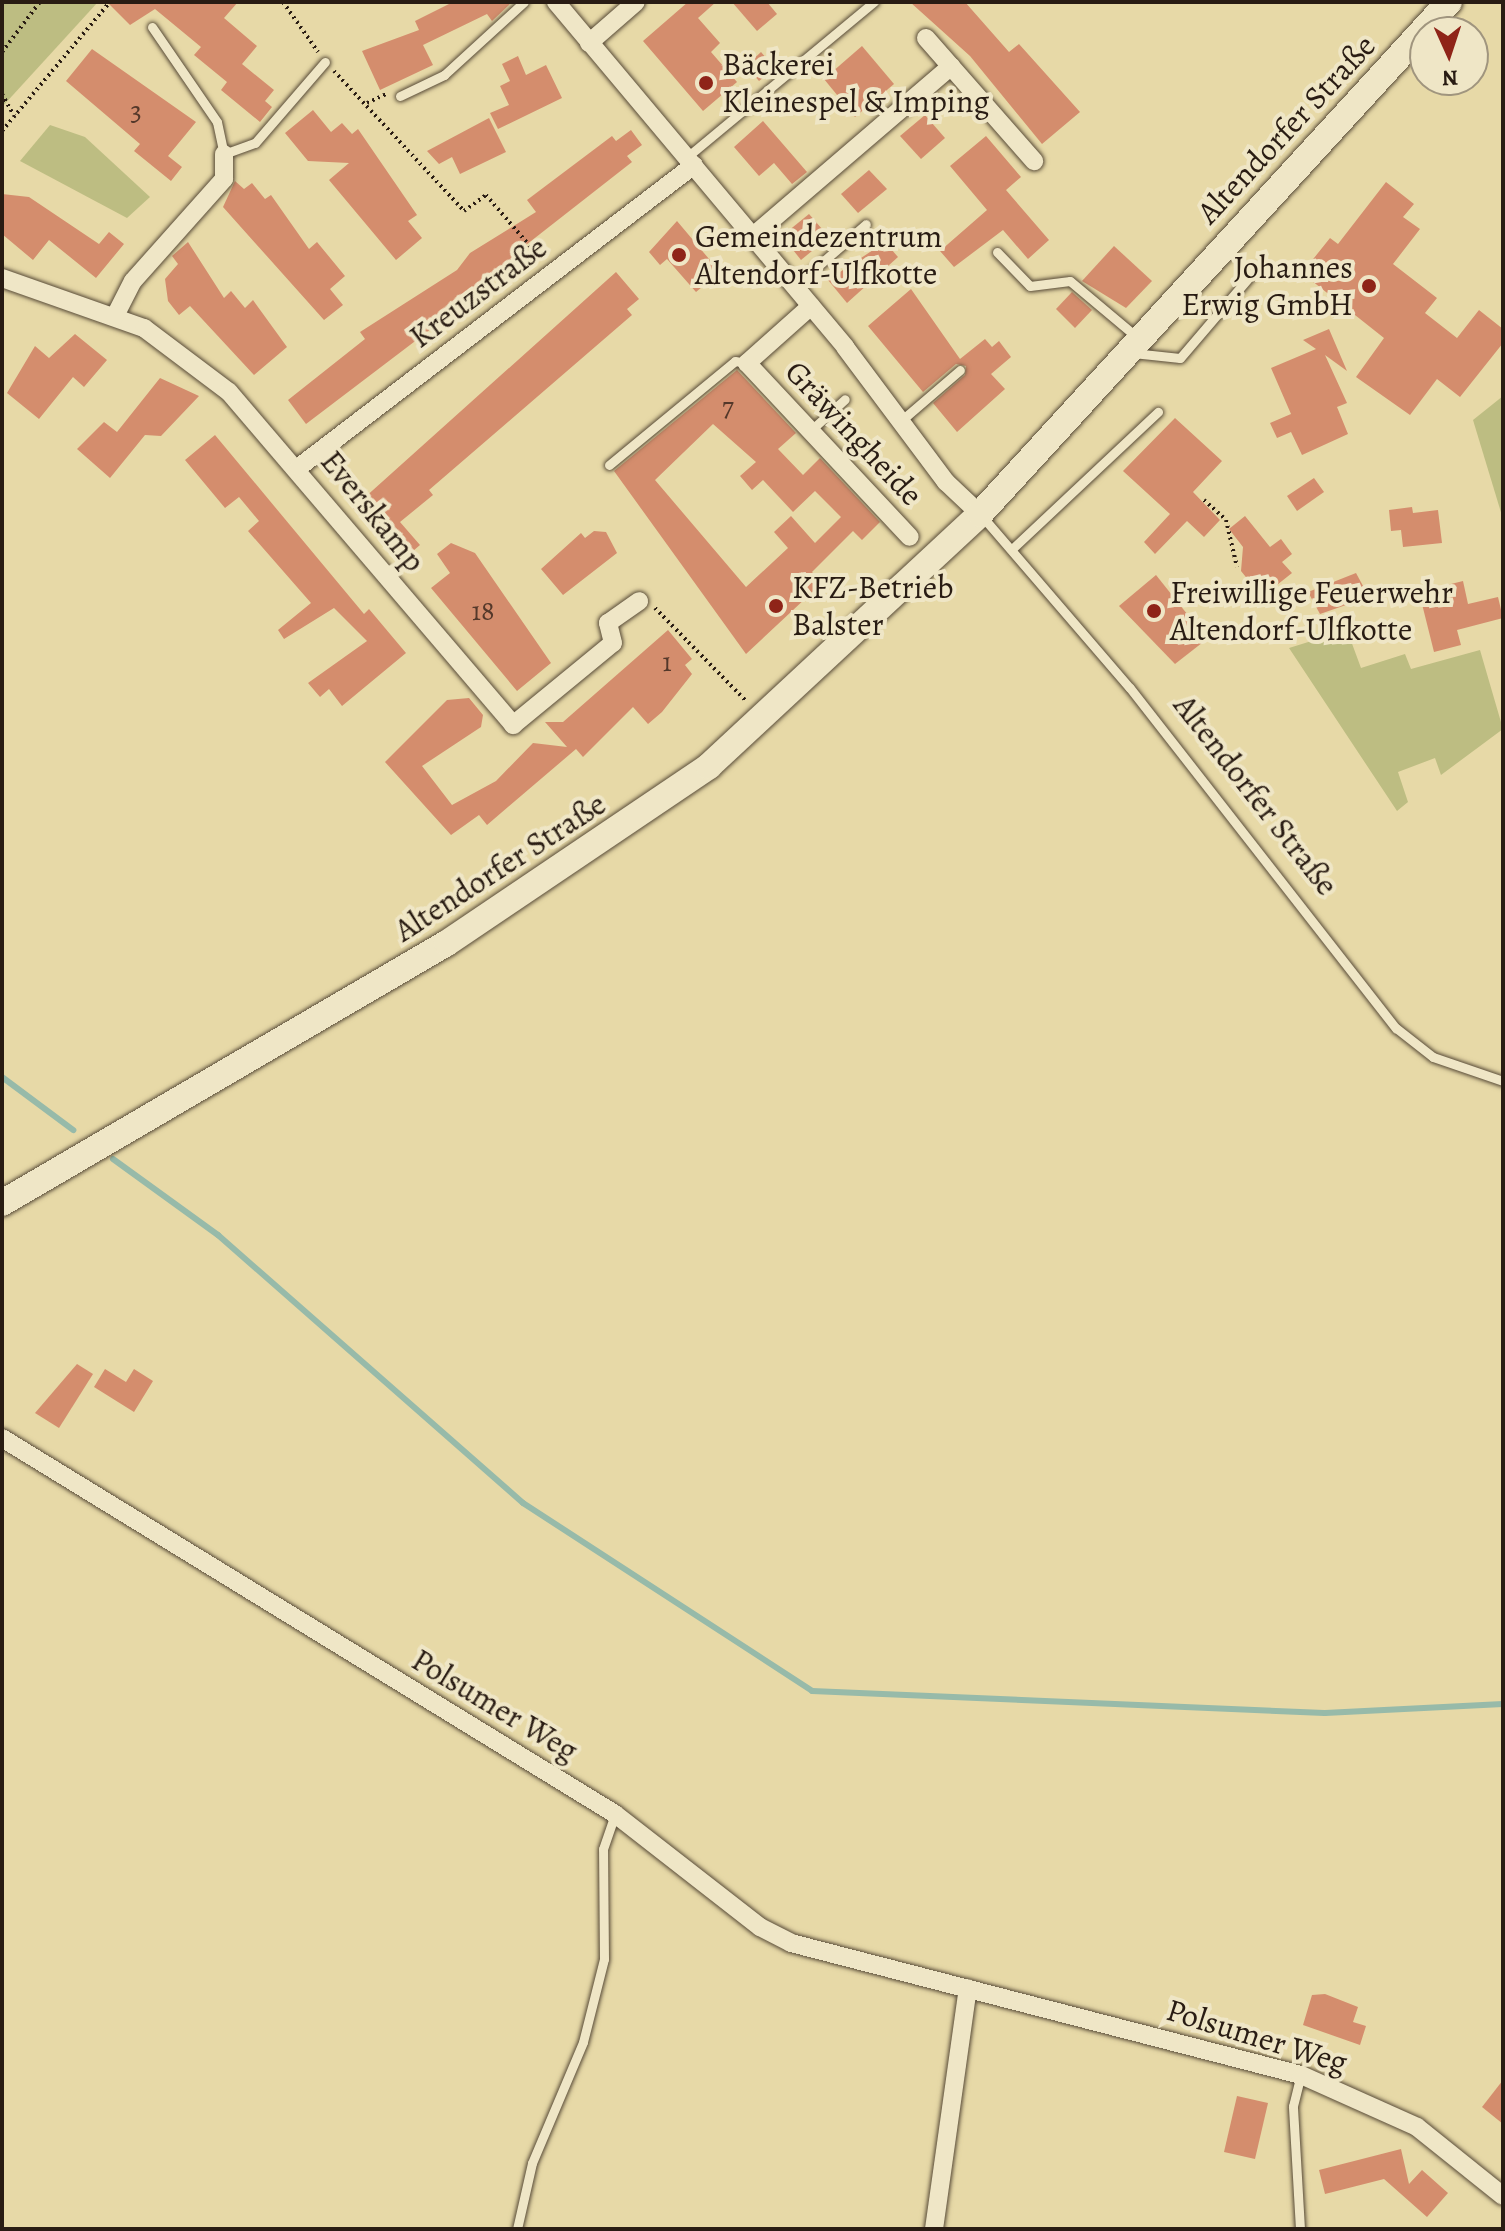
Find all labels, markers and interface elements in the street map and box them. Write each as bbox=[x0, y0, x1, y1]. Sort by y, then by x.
north arrow bbox=[1409, 16, 1489, 96]
street label: Altendorfer Straße bbox=[1189, 27, 1383, 231]
place label: Bäckerei Kleinespel & Imping bbox=[722, 46, 989, 121]
text: N bbox=[1441, 63, 1459, 93]
marker: Bäckerei Kleinespel & Imping bbox=[697, 74, 715, 92]
house number: 3 bbox=[130, 94, 142, 128]
place label: Gemeindezentrum Altendorf-Ulfkotte bbox=[695, 218, 942, 293]
street label: Kreuzstraße bbox=[402, 228, 554, 356]
marker: Gemeindezentrum Altendorf-Ulfkotte bbox=[670, 246, 688, 264]
place label: Johannes Erwig GmbH bbox=[1181, 249, 1353, 324]
marker: Johannes Erwig GmbH bbox=[1360, 277, 1378, 295]
street label: Gräwingheide bbox=[777, 353, 931, 513]
house number: 7 bbox=[722, 390, 734, 424]
street label: Everskamp bbox=[313, 443, 433, 579]
place label: KFZ-Betrieb Balster bbox=[792, 569, 953, 644]
place label: Freiwillige Feuerwehr Altendorf-Ulfkotte bbox=[1170, 574, 1453, 649]
house number: 18 bbox=[471, 594, 495, 628]
marker: KFZ-Betrieb Balster bbox=[767, 597, 785, 615]
marker: Freiwillige Feuerwehr Altendorf-Ulfkotte bbox=[1145, 602, 1163, 620]
house number: 1 bbox=[662, 645, 672, 679]
street label: Altendorfer Straße bbox=[1166, 687, 1346, 903]
street label: Altendorfer Straße bbox=[387, 784, 613, 950]
street label: Polsumer Weg bbox=[405, 1640, 585, 1770]
street label: Polsumer Weg bbox=[1162, 1990, 1352, 2082]

